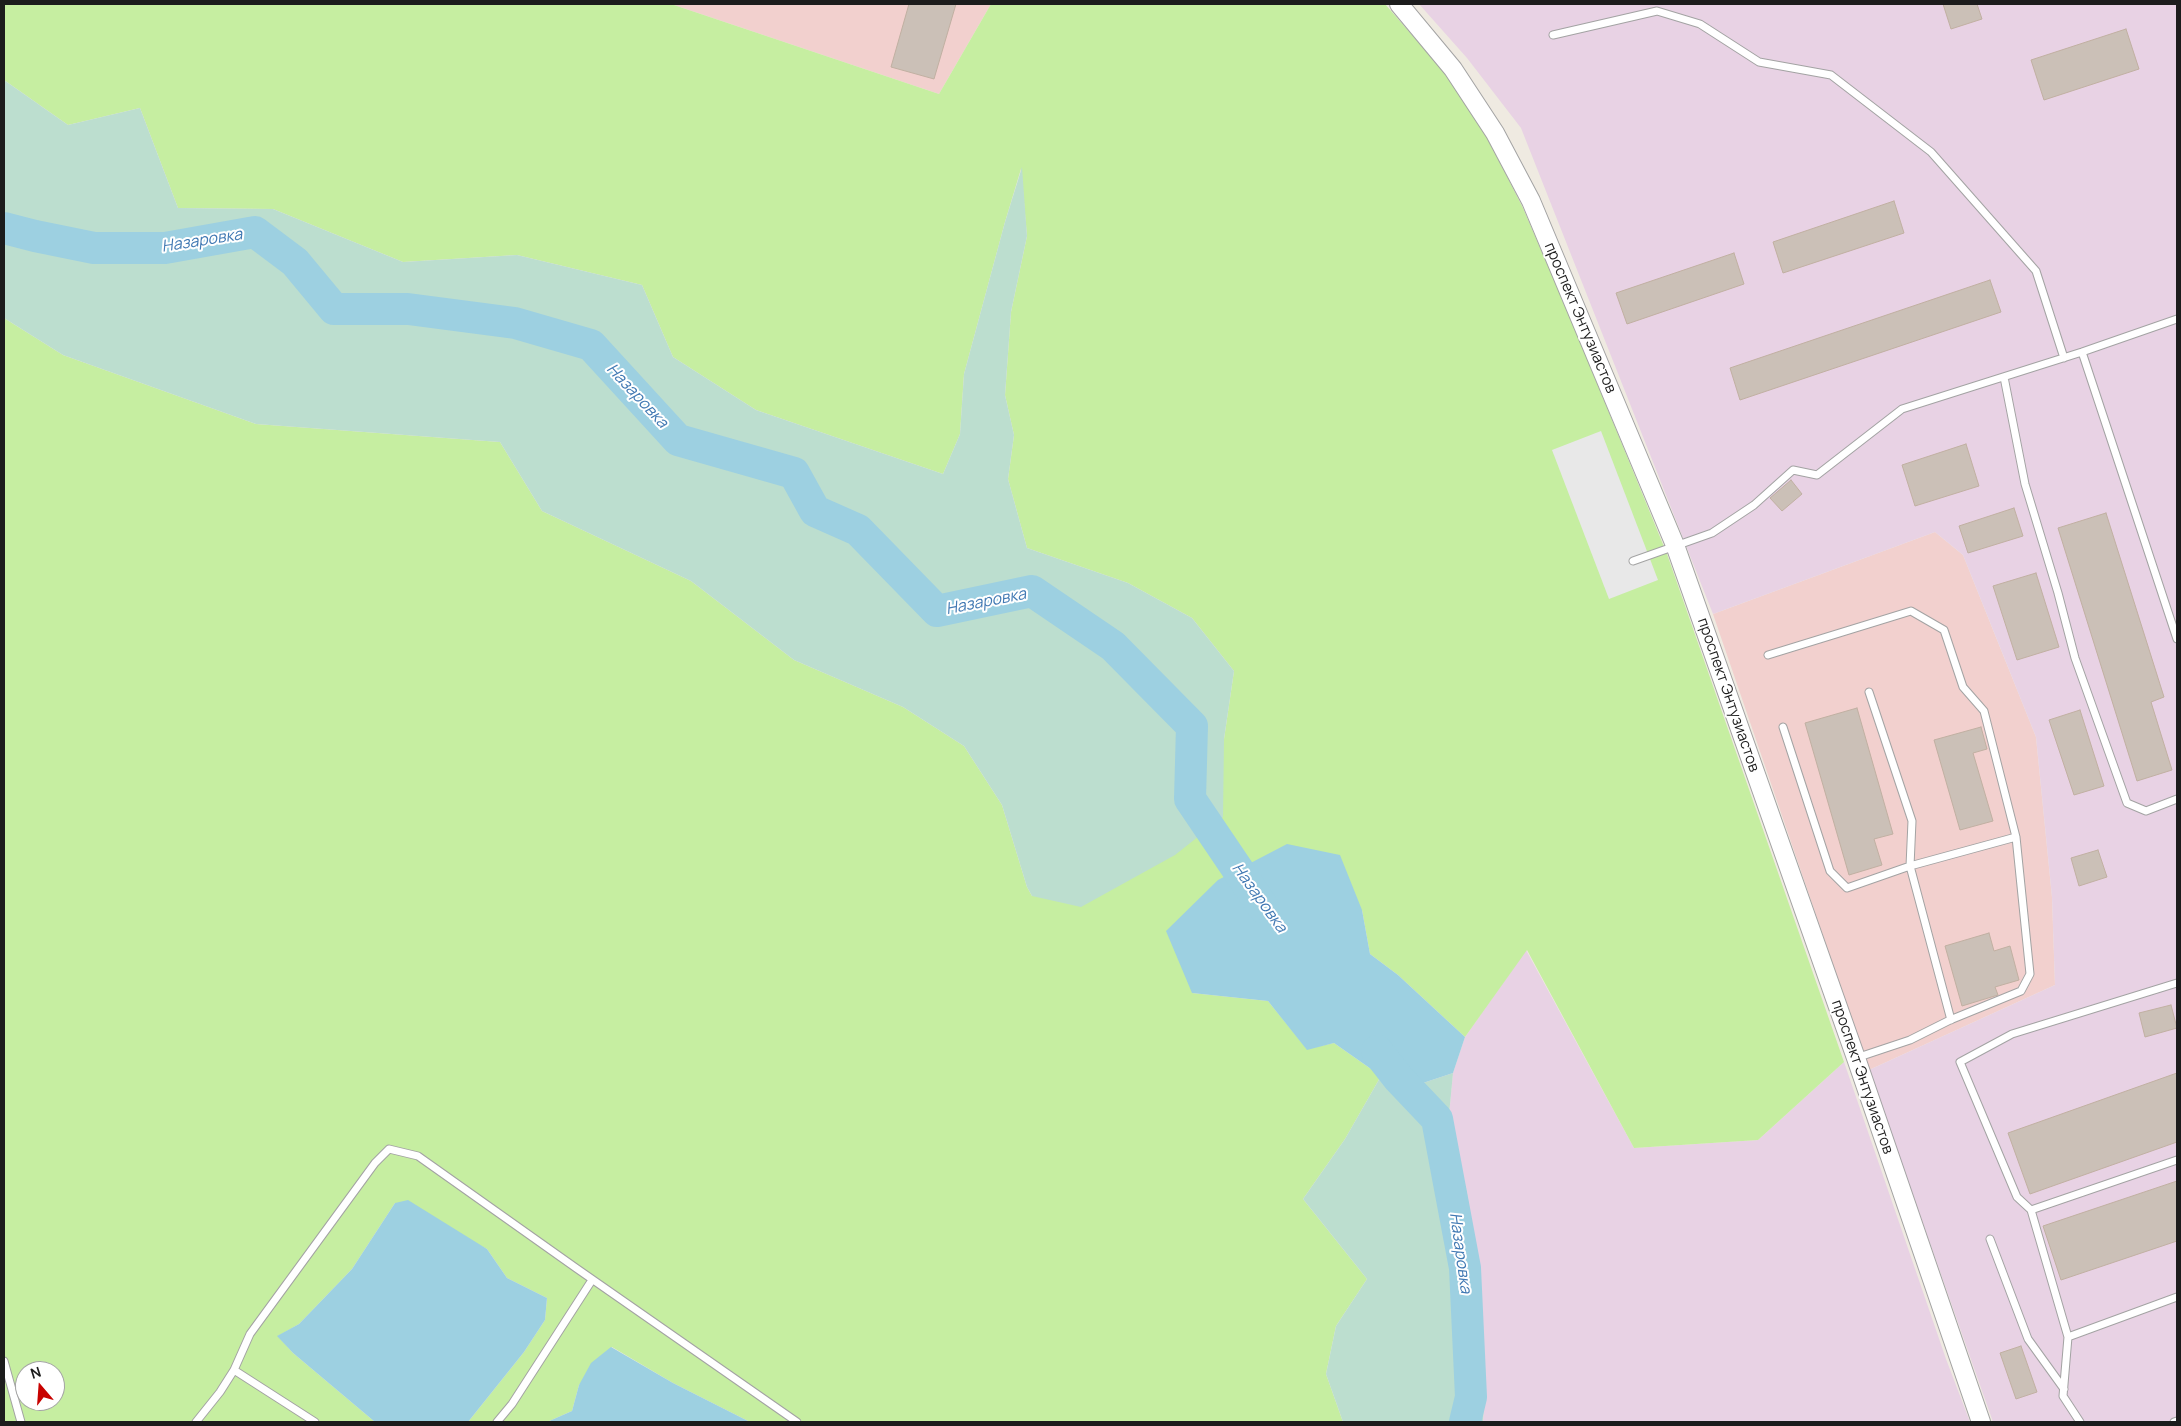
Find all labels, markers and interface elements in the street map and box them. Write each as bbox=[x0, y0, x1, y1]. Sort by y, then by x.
water label: Назаровка bbox=[160, 225, 244, 257]
street label: проспект Энтузиастов bbox=[1540, 240, 1620, 396]
water label: Назаровка bbox=[602, 360, 672, 432]
water label: Назаровка bbox=[944, 585, 1028, 619]
street label: проспект Энтузиастов bbox=[1693, 616, 1763, 774]
water label: Назаровка bbox=[1227, 860, 1291, 936]
street label: проспект Энтузиастов bbox=[1827, 998, 1897, 1156]
water label: Назаровка bbox=[1445, 1211, 1475, 1295]
north arrow bbox=[15, 1361, 65, 1411]
text: N bbox=[28, 1362, 43, 1383]

